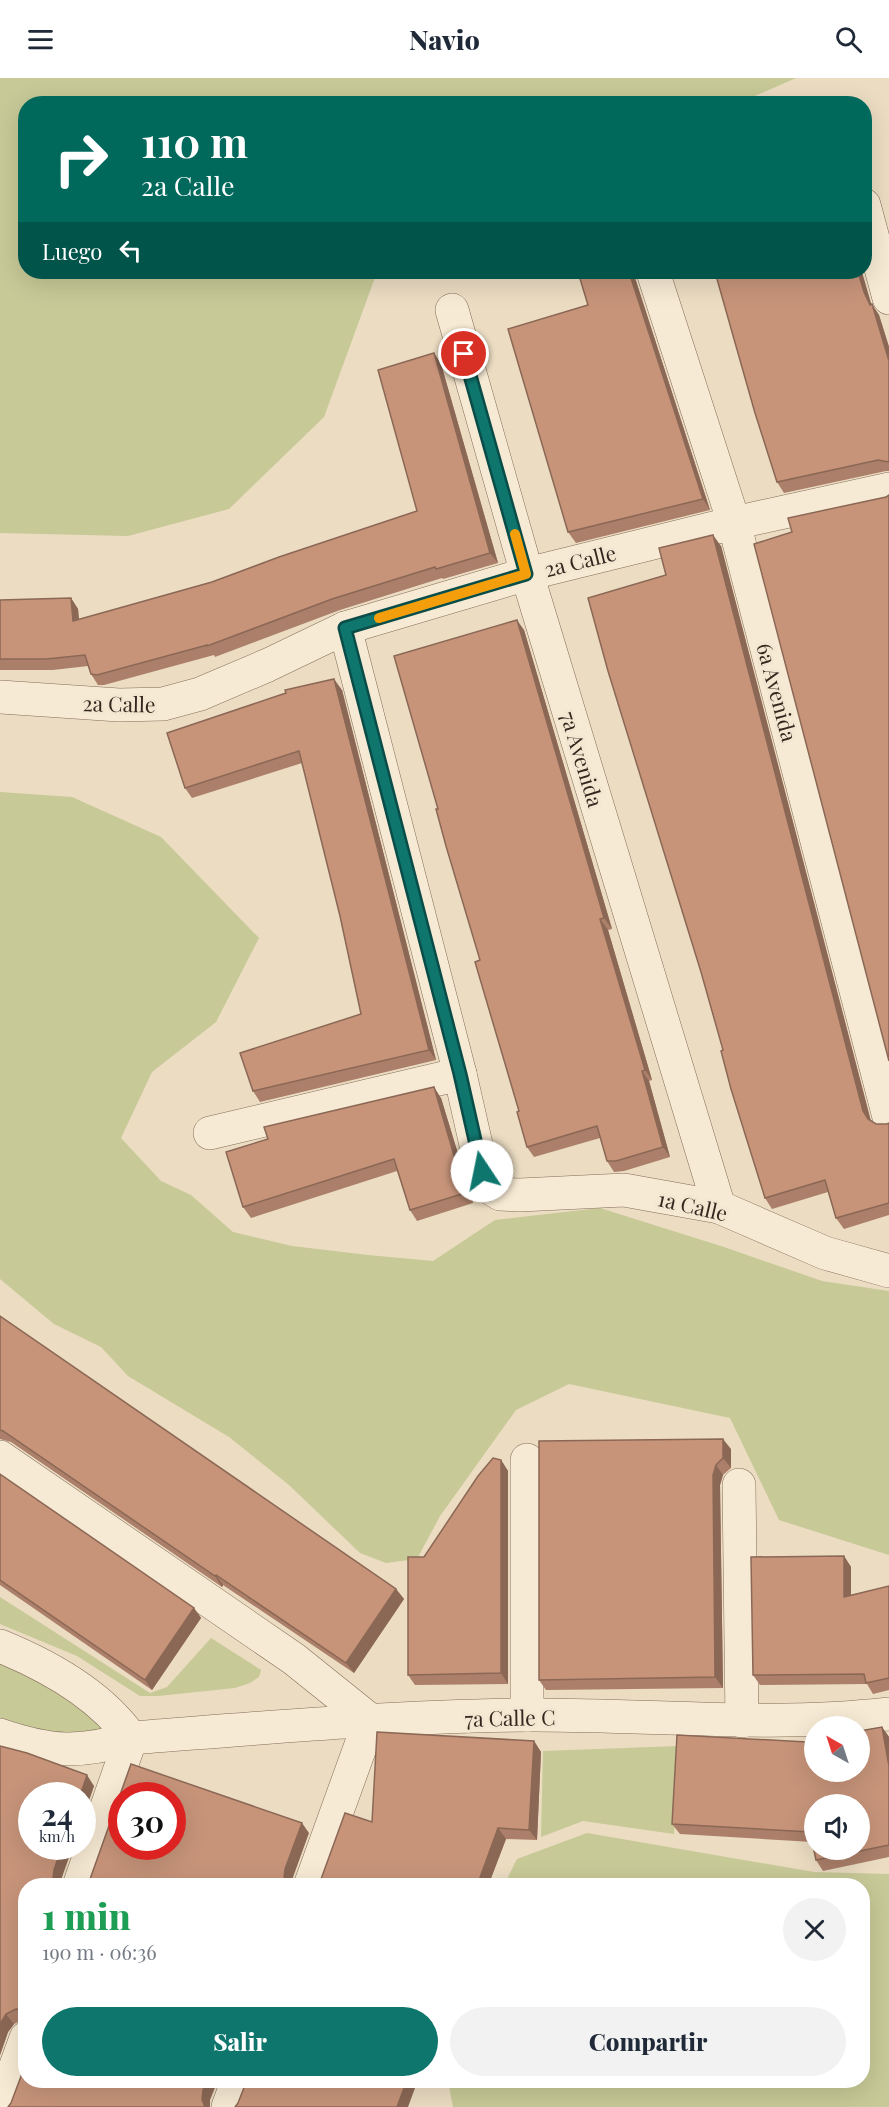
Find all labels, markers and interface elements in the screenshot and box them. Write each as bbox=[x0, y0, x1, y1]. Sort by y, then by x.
text: Navio bbox=[409, 21, 480, 57]
icon: menu bbox=[24, 23, 57, 56]
icon: search bbox=[832, 23, 865, 56]
text: 110 m bbox=[141, 113, 248, 169]
icon: right bbox=[42, 120, 120, 198]
text: 2a Calle bbox=[141, 167, 235, 203]
icon: left bbox=[114, 234, 147, 267]
text: Luego bbox=[42, 236, 102, 266]
pin bbox=[438, 328, 489, 379]
icon: arrive bbox=[447, 337, 480, 370]
street label: 2a Calle bbox=[541, 538, 619, 582]
street label: 6a Avenida bbox=[751, 640, 805, 745]
street label: 2a Calle bbox=[82, 688, 156, 718]
street label: 7a Avenida bbox=[555, 708, 611, 811]
position arrow bbox=[450, 1139, 514, 1203]
street label: 1a Calle bbox=[655, 1183, 731, 1227]
street label: 7a Calle C bbox=[464, 1702, 556, 1732]
north arrow bbox=[804, 1716, 870, 1782]
map controls bbox=[804, 1716, 870, 1860]
speed limit sign: 30 bbox=[108, 1782, 186, 1860]
text: 24 bbox=[41, 1794, 73, 1834]
button: sound bbox=[804, 1794, 870, 1860]
text: km/h bbox=[39, 1826, 75, 1846]
text: 1 min bbox=[42, 1891, 131, 1939]
button: close bbox=[783, 1898, 846, 1961]
text: 190 m · 06:36 bbox=[42, 1938, 157, 1965]
button: Salir bbox=[42, 2007, 438, 2076]
button: Compartir bbox=[450, 2007, 846, 2076]

